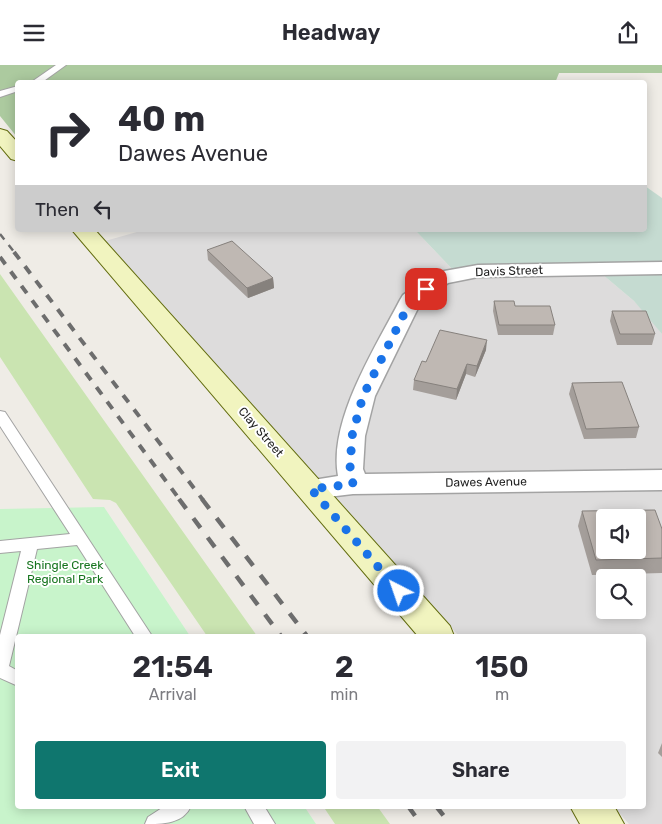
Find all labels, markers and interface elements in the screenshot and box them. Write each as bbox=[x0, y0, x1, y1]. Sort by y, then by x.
icon: menu bbox=[20, 19, 48, 47]
text: Headway bbox=[282, 19, 380, 46]
icon: share bbox=[614, 19, 642, 47]
text: 40 m bbox=[118, 98, 205, 140]
icon: right bbox=[35, 100, 100, 165]
text: Dawes Avenue bbox=[118, 140, 268, 167]
icon: left bbox=[89, 195, 117, 223]
text: Then bbox=[35, 198, 79, 221]
street label: Davis Street bbox=[475, 263, 544, 279]
pin bbox=[405, 268, 447, 310]
icon: arrive bbox=[412, 275, 440, 303]
street label: Clay Street bbox=[236, 404, 287, 460]
street label: Dawes Avenue bbox=[445, 474, 527, 490]
map controls bbox=[596, 509, 646, 619]
button: sound bbox=[596, 509, 646, 559]
park label: Shingle Creek Regional Park bbox=[27, 558, 104, 586]
position arrow bbox=[372, 564, 424, 616]
button: search bbox=[596, 569, 646, 619]
text: 21:54 bbox=[132, 649, 213, 685]
text: 2 bbox=[335, 649, 354, 685]
text: 150 bbox=[475, 649, 529, 685]
text: Arrival bbox=[149, 685, 197, 704]
text: min bbox=[330, 685, 358, 704]
text: m bbox=[495, 685, 509, 704]
button: Exit bbox=[35, 741, 326, 799]
button: Share bbox=[336, 741, 626, 799]

